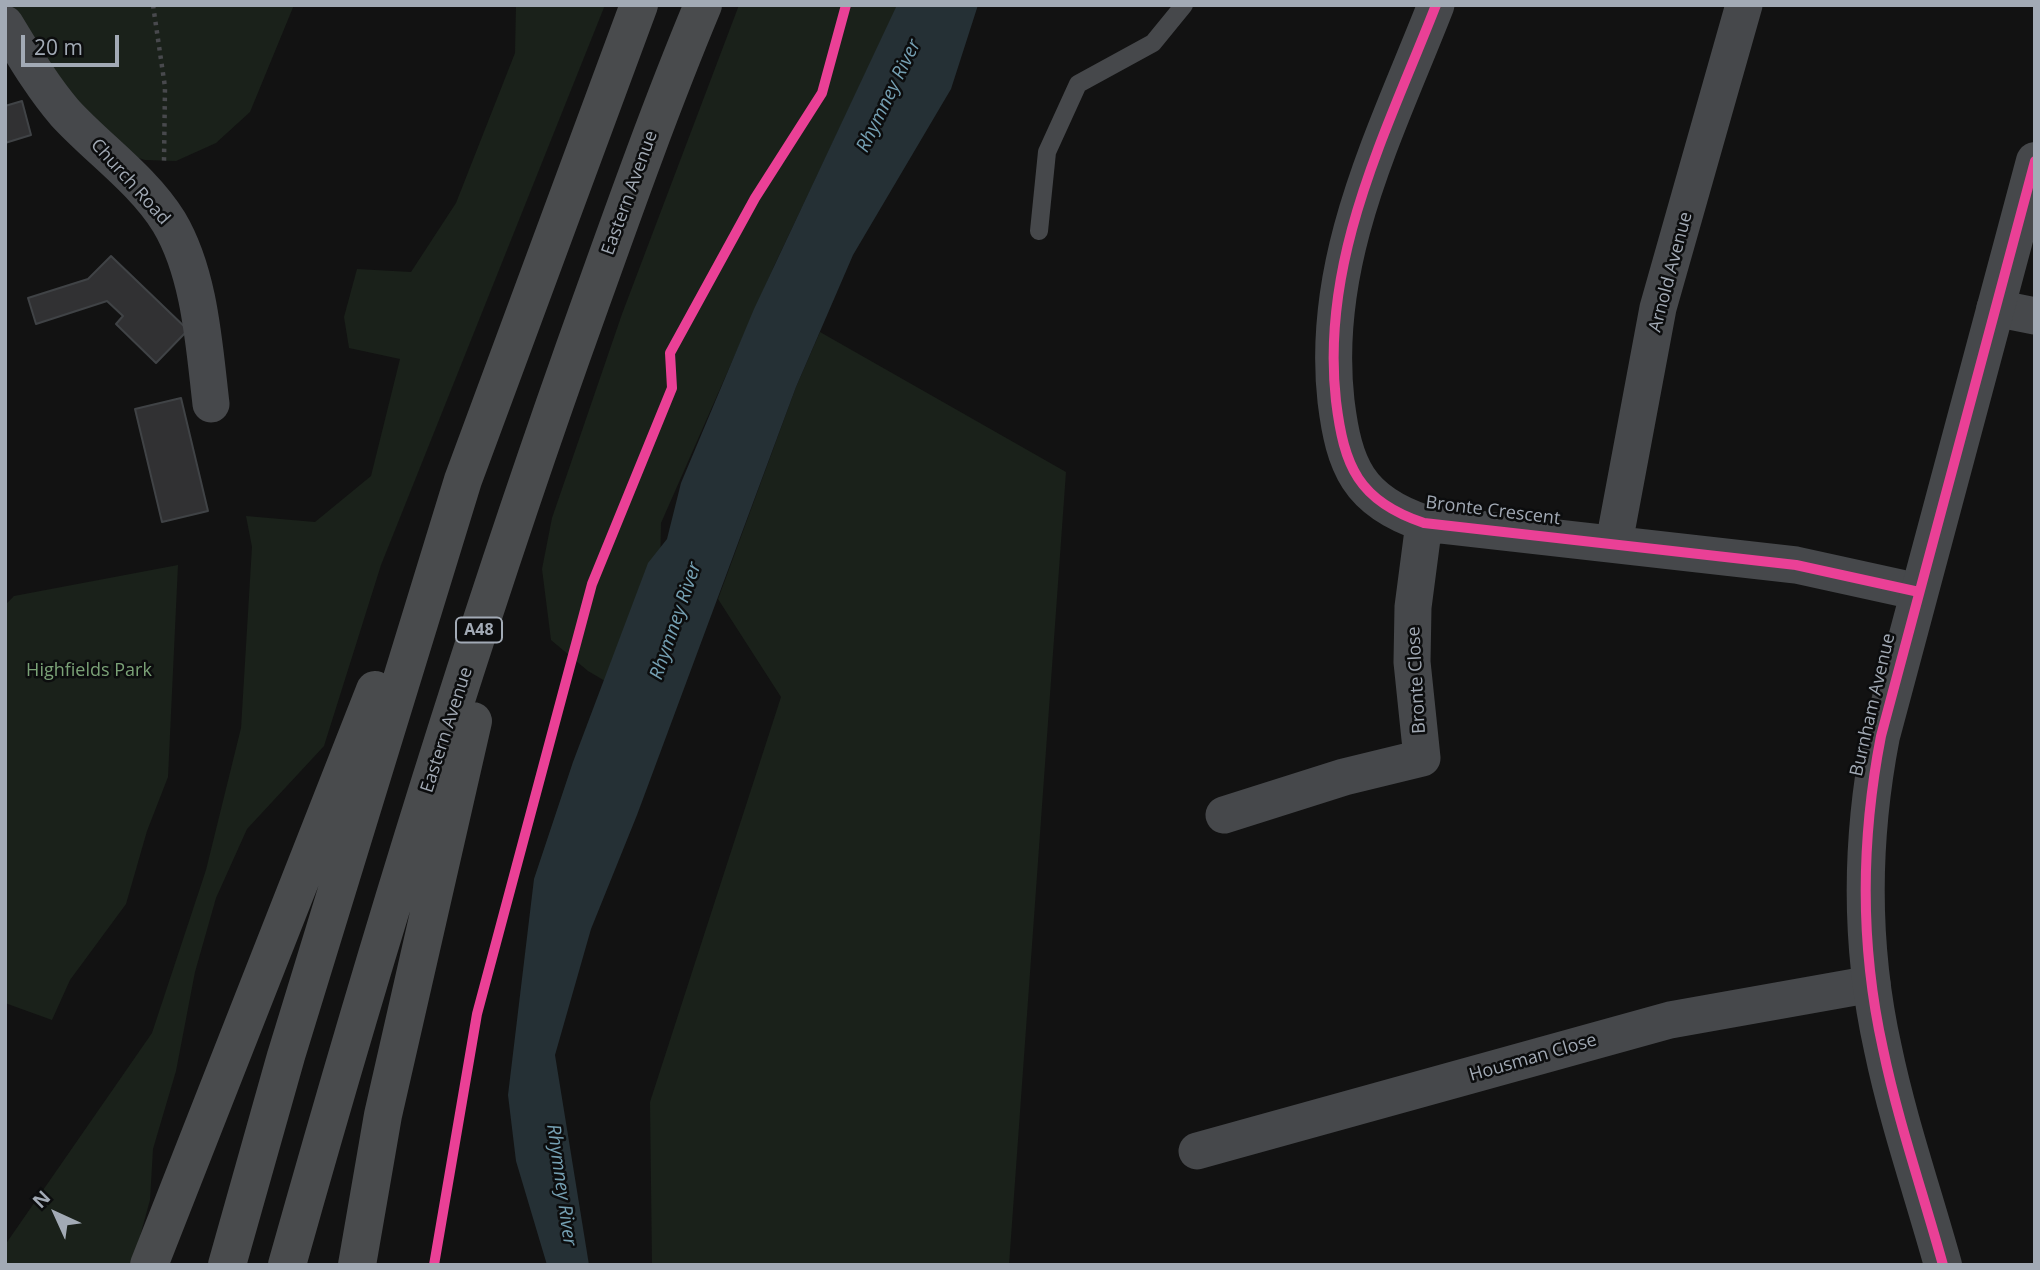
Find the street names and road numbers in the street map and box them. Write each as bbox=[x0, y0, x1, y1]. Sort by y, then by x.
street label: Eastern Avenue bbox=[597, 128, 663, 258]
street label: Church Road bbox=[86, 135, 174, 229]
street label: Arnold Avenue bbox=[1645, 210, 1697, 334]
street label: Bronte Crescent bbox=[1424, 492, 1562, 530]
road number: A48 bbox=[456, 618, 502, 642]
street label: Bronte Close bbox=[1403, 626, 1431, 734]
street label: Burnham Avenue bbox=[1846, 631, 1900, 779]
street label: Eastern Avenue bbox=[417, 664, 477, 796]
street label: Housman Close bbox=[1467, 1029, 1599, 1087]

